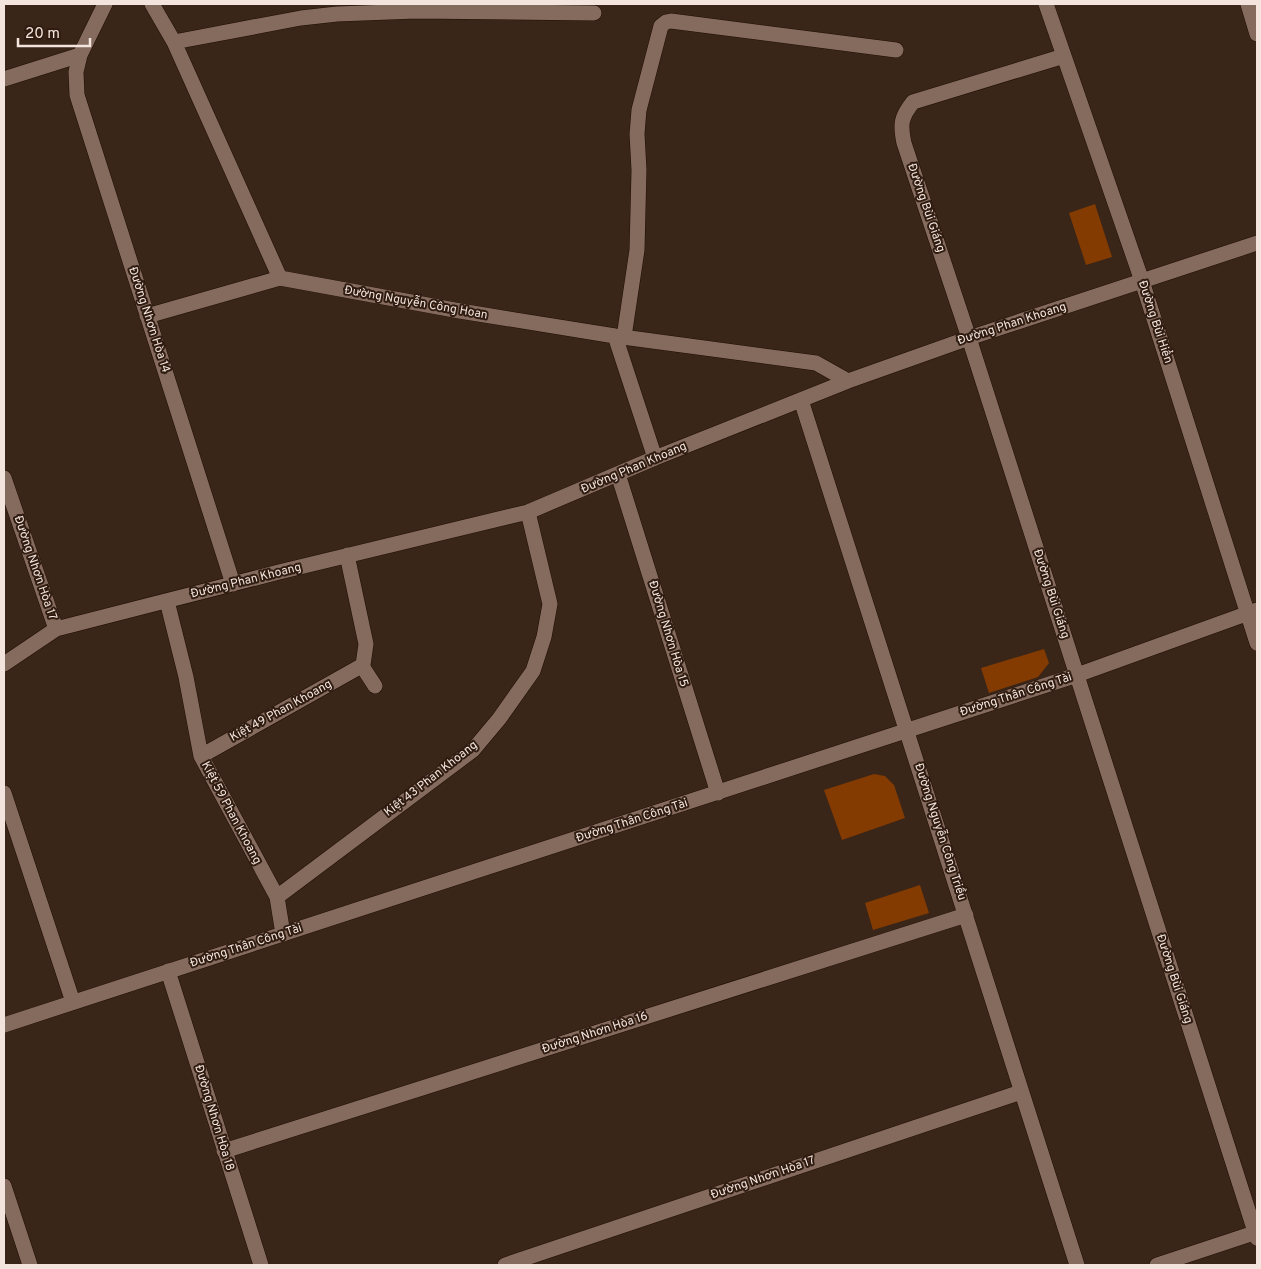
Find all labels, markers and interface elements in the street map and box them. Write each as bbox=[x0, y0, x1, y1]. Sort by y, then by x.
scale bar bbox=[18, 15, 90, 47]
text: 20 m bbox=[25, 25, 60, 44]
street label: Đường Bùi Giáng bbox=[903, 162, 949, 254]
street label: Đường Nhơn Hòa 14 bbox=[124, 265, 174, 375]
street label: Đường Bùi Hiển bbox=[1134, 279, 1176, 365]
street label: Đường Nguyễn Công Hoan bbox=[343, 283, 489, 323]
street label: Đường Phan Khoang bbox=[956, 299, 1068, 349]
street label: Đường Phan Khoang bbox=[579, 439, 689, 497]
street label: Đường Nhơn Hòa 17 bbox=[10, 514, 60, 622]
street label: Đường Bùi Giáng bbox=[1029, 547, 1073, 641]
street label: Đường Phan Khoang bbox=[189, 560, 303, 602]
street label: Đường Nhơn Hòa 15 bbox=[644, 579, 692, 689]
street label: Đường Thân Công Tài bbox=[958, 669, 1074, 721]
street label: Kiệt 49 Phan Khoang bbox=[227, 676, 335, 746]
street label: Kiệt 43 Phan Khoang bbox=[381, 737, 481, 821]
street label: Kiệt 59 Phan Khoang bbox=[197, 759, 265, 867]
street label: Đường Nguyễn Công Triều bbox=[910, 761, 970, 903]
street label: Đường Thân Công Tài bbox=[574, 795, 690, 847]
street label: Đường Thân Công Tài bbox=[188, 920, 304, 972]
street label: Đường Bùi Giáng bbox=[1152, 932, 1196, 1026]
street label: Đường Nhơn Hòa 16 bbox=[540, 1008, 650, 1058]
street label: Đường Nhơn Hòa 18 bbox=[190, 1063, 238, 1173]
street label: Đường Nhơn Hòa 17 bbox=[709, 1153, 817, 1203]

